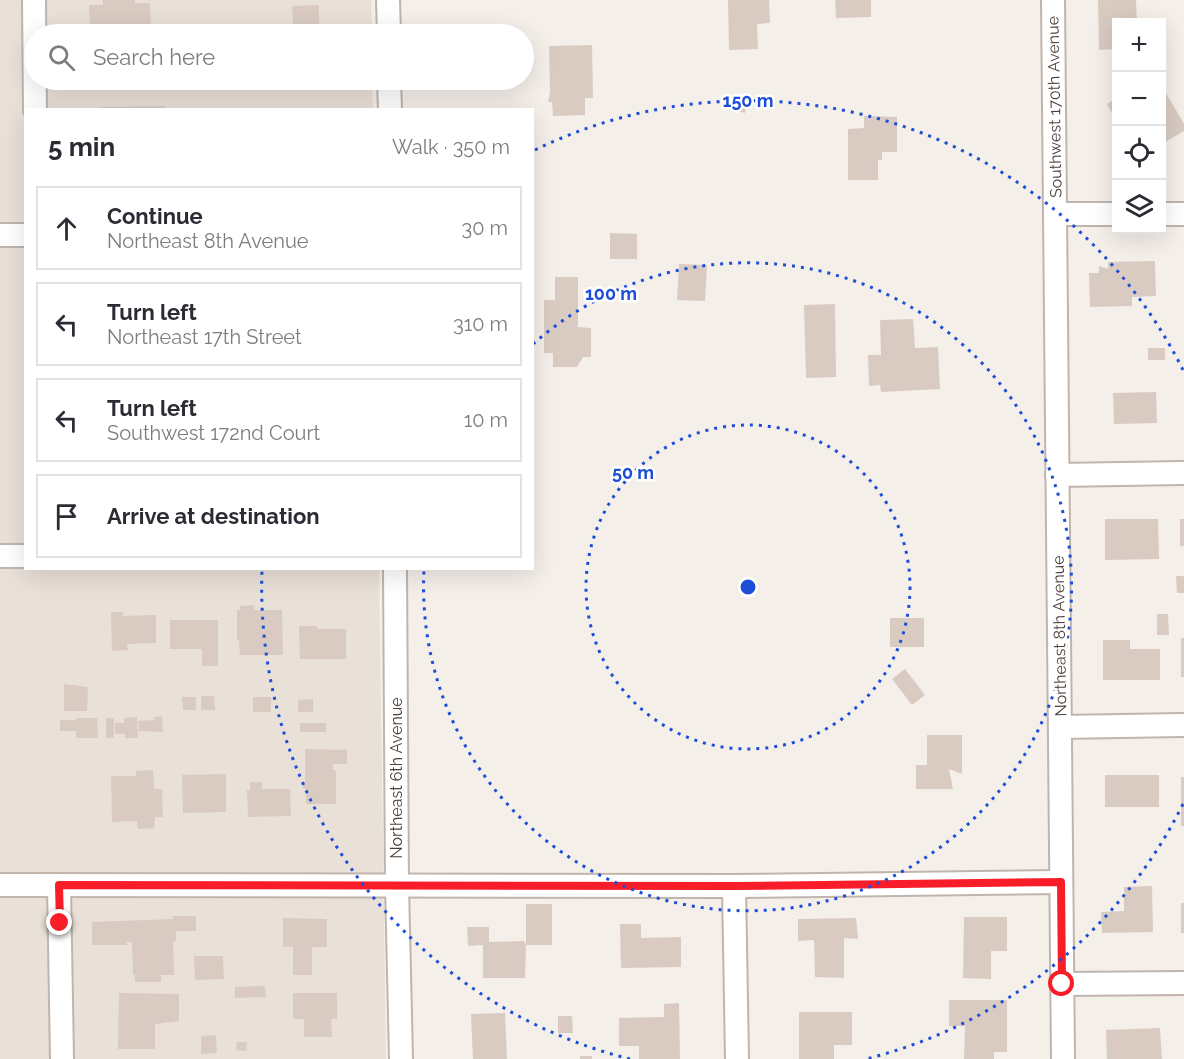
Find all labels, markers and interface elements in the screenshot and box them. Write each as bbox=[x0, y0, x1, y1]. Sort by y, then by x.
street label: Southwest 170th Avenue bbox=[1043, 16, 1066, 198]
map controls bbox=[1112, 18, 1166, 234]
button: + bbox=[1112, 18, 1166, 72]
search box bbox=[24, 24, 534, 90]
icon: search bbox=[45, 41, 78, 74]
text: Search here bbox=[93, 44, 215, 70]
button: − bbox=[1112, 72, 1166, 126]
text: 150 m bbox=[723, 90, 774, 111]
button: locate bbox=[1112, 126, 1166, 180]
text: 5 min bbox=[48, 132, 115, 162]
text: Walk · 350 m bbox=[392, 135, 510, 159]
button: layers bbox=[1112, 180, 1166, 234]
text: Continue bbox=[107, 203, 203, 229]
icon: ahead bbox=[50, 212, 83, 245]
text: 30 m bbox=[462, 216, 508, 240]
text: Northeast 8th Avenue bbox=[107, 229, 309, 253]
text: 100 m bbox=[585, 283, 637, 304]
text: Turn left bbox=[107, 299, 197, 325]
icon: left bbox=[50, 308, 83, 341]
text: 310 m bbox=[453, 312, 508, 336]
text: Northeast 17th Street bbox=[107, 325, 302, 349]
text: Turn left bbox=[107, 395, 197, 421]
icon: left bbox=[50, 404, 83, 437]
text: 10 m bbox=[464, 408, 508, 432]
text: Southwest 172nd Court bbox=[107, 421, 320, 445]
text: 50 m bbox=[612, 462, 654, 483]
icon: arrive bbox=[50, 500, 83, 533]
text: Arrive at destination bbox=[107, 503, 320, 529]
street label: Northeast 8th Avenue bbox=[1049, 555, 1070, 717]
centre of rings bbox=[738, 577, 758, 597]
street label: Northeast 6th Avenue bbox=[387, 697, 406, 859]
route end bbox=[46, 909, 72, 935]
route start bbox=[1048, 970, 1074, 996]

